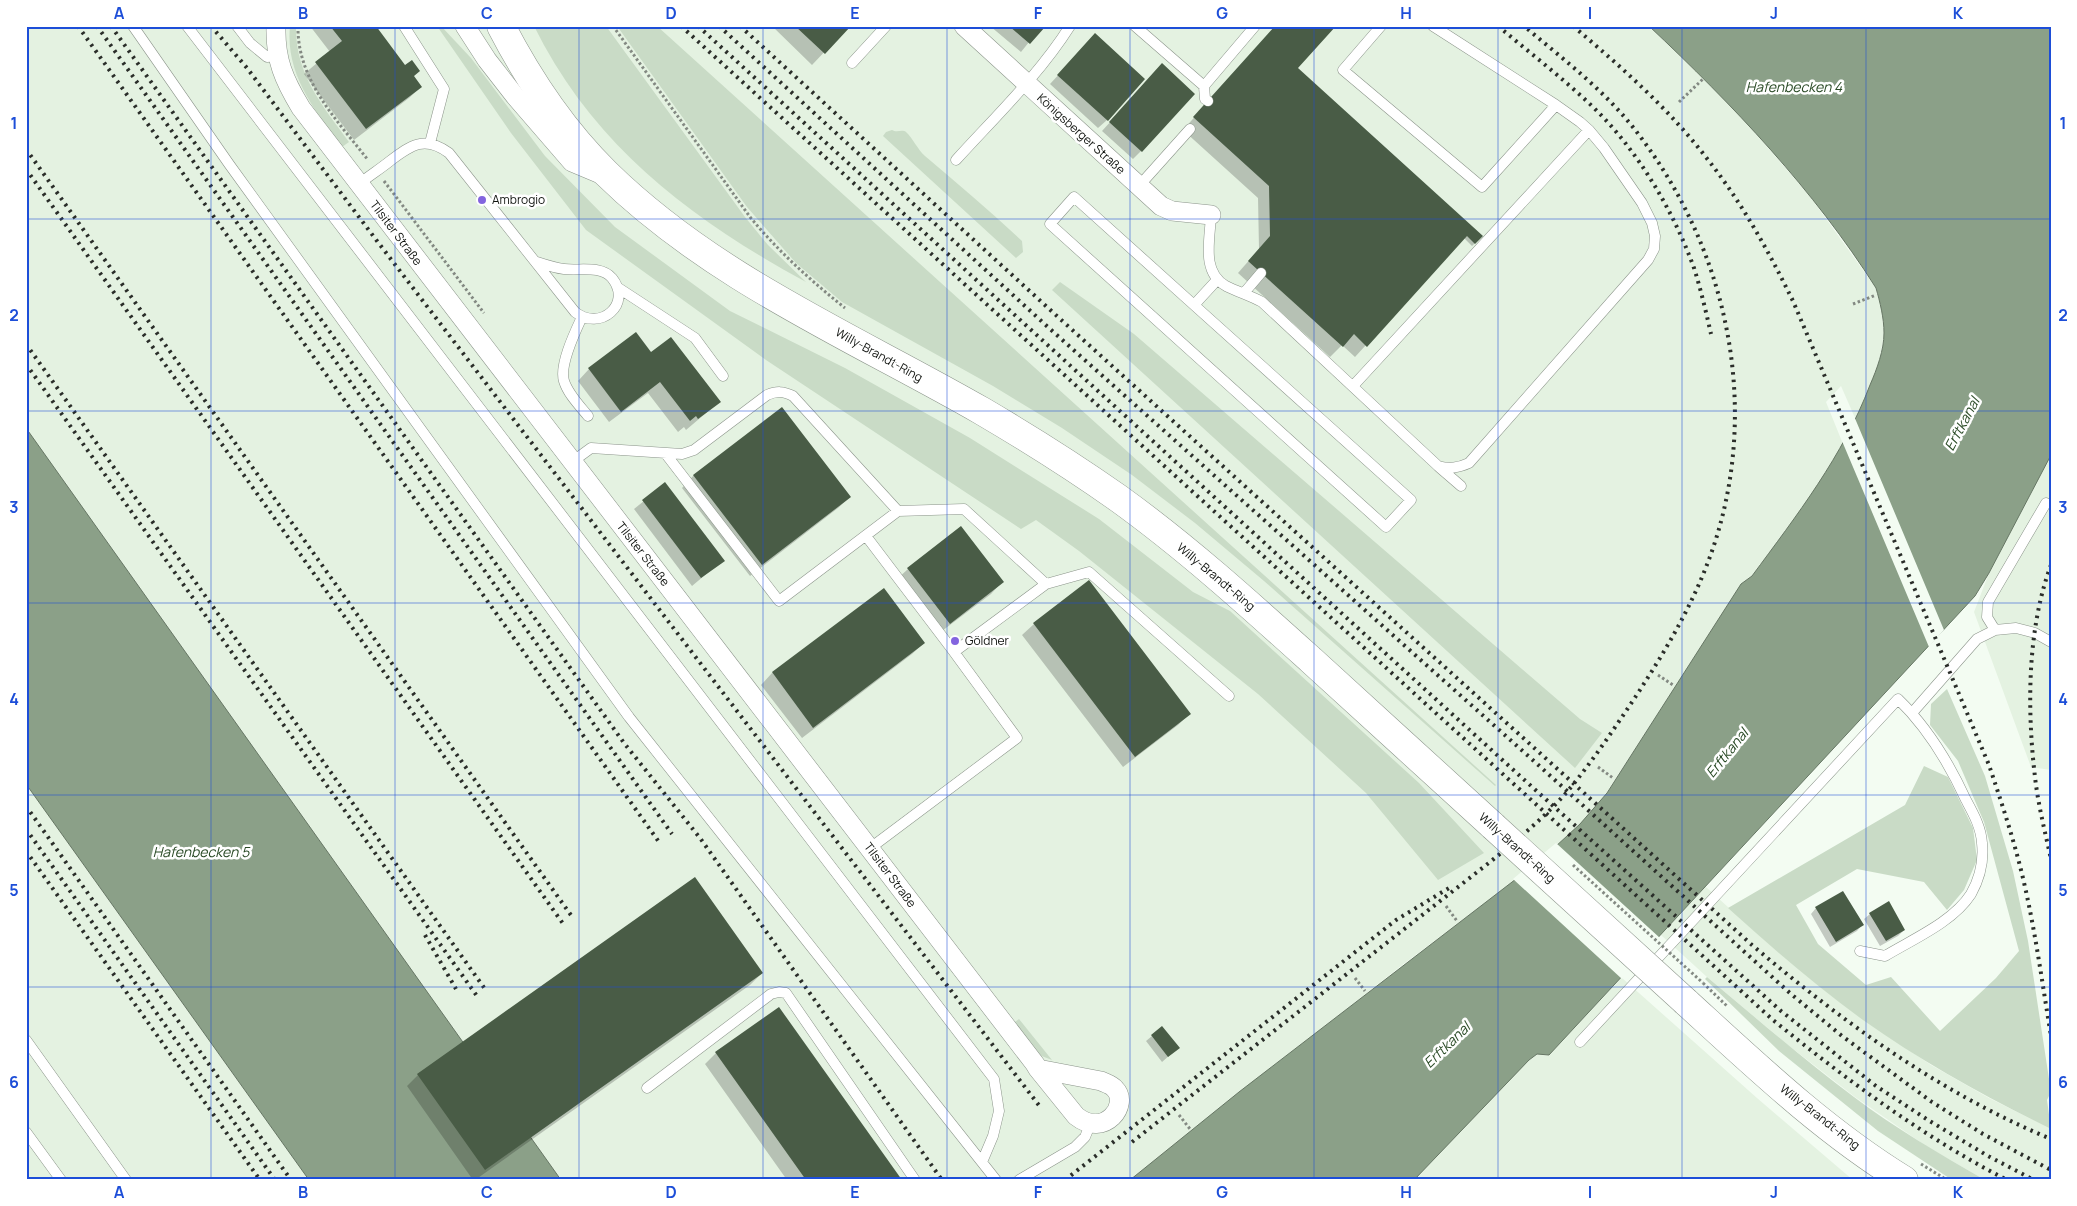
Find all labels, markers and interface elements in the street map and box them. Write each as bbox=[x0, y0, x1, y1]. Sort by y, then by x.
text: A bbox=[114, 2, 125, 24]
text: B bbox=[298, 2, 308, 24]
text: C bbox=[481, 2, 493, 24]
text: D bbox=[665, 2, 677, 24]
text: E bbox=[850, 2, 860, 24]
text: F bbox=[1034, 2, 1043, 24]
text: G bbox=[1216, 2, 1228, 24]
text: H bbox=[1400, 2, 1412, 24]
text: I bbox=[1588, 2, 1592, 24]
text: J bbox=[1770, 2, 1778, 24]
text: K bbox=[1953, 2, 1964, 24]
water label: Hafenbecken 4 bbox=[1746, 77, 1843, 96]
street label: Königsberger Straße bbox=[1034, 89, 1129, 178]
text: 1 bbox=[10, 112, 18, 134]
text: 1 bbox=[2059, 112, 2067, 134]
place label: Ambrogio bbox=[492, 191, 545, 208]
marker: Ambrogio bbox=[476, 194, 488, 206]
street label: Tilsiter Straße bbox=[366, 197, 426, 269]
text: 2 bbox=[9, 304, 19, 326]
text: 2 bbox=[2058, 304, 2068, 326]
street label: Willy-Brandt-Ring bbox=[832, 323, 926, 386]
water label: Erftkanal bbox=[1940, 392, 1984, 454]
text: 3 bbox=[9, 496, 19, 518]
text: 3 bbox=[2058, 496, 2068, 518]
street label: Tilsiter Straße bbox=[613, 518, 674, 589]
street label: Willy-Brandt-Ring bbox=[1174, 539, 1259, 614]
place label: Göldner bbox=[965, 632, 1010, 649]
marker: Göldner bbox=[949, 635, 961, 647]
text: 4 bbox=[9, 688, 19, 710]
text: 4 bbox=[2058, 688, 2068, 710]
water label: Erftkanal bbox=[1701, 723, 1753, 781]
street label: Willy-Brandt-Ring bbox=[1475, 809, 1559, 887]
street label: Tilsiter Straße bbox=[860, 839, 920, 911]
water label: Hafenbecken 5 bbox=[153, 842, 251, 861]
text: 5 bbox=[9, 879, 19, 901]
text: 5 bbox=[2058, 879, 2068, 901]
water label: Erftkanal bbox=[1419, 1017, 1475, 1072]
text: 6 bbox=[9, 1071, 19, 1093]
text: 6 bbox=[2058, 1071, 2068, 1093]
street label: Willy-Brandt-Ring bbox=[1777, 1080, 1864, 1153]
text: A bbox=[114, 1181, 125, 1203]
text: B bbox=[298, 1181, 308, 1203]
text: C bbox=[481, 1181, 493, 1203]
text: D bbox=[665, 1181, 677, 1203]
text: E bbox=[850, 1181, 860, 1203]
text: F bbox=[1034, 1181, 1043, 1203]
text: G bbox=[1216, 1181, 1228, 1203]
text: H bbox=[1400, 1181, 1412, 1203]
text: I bbox=[1588, 1181, 1592, 1203]
text: J bbox=[1770, 1181, 1778, 1203]
text: K bbox=[1953, 1181, 1964, 1203]

